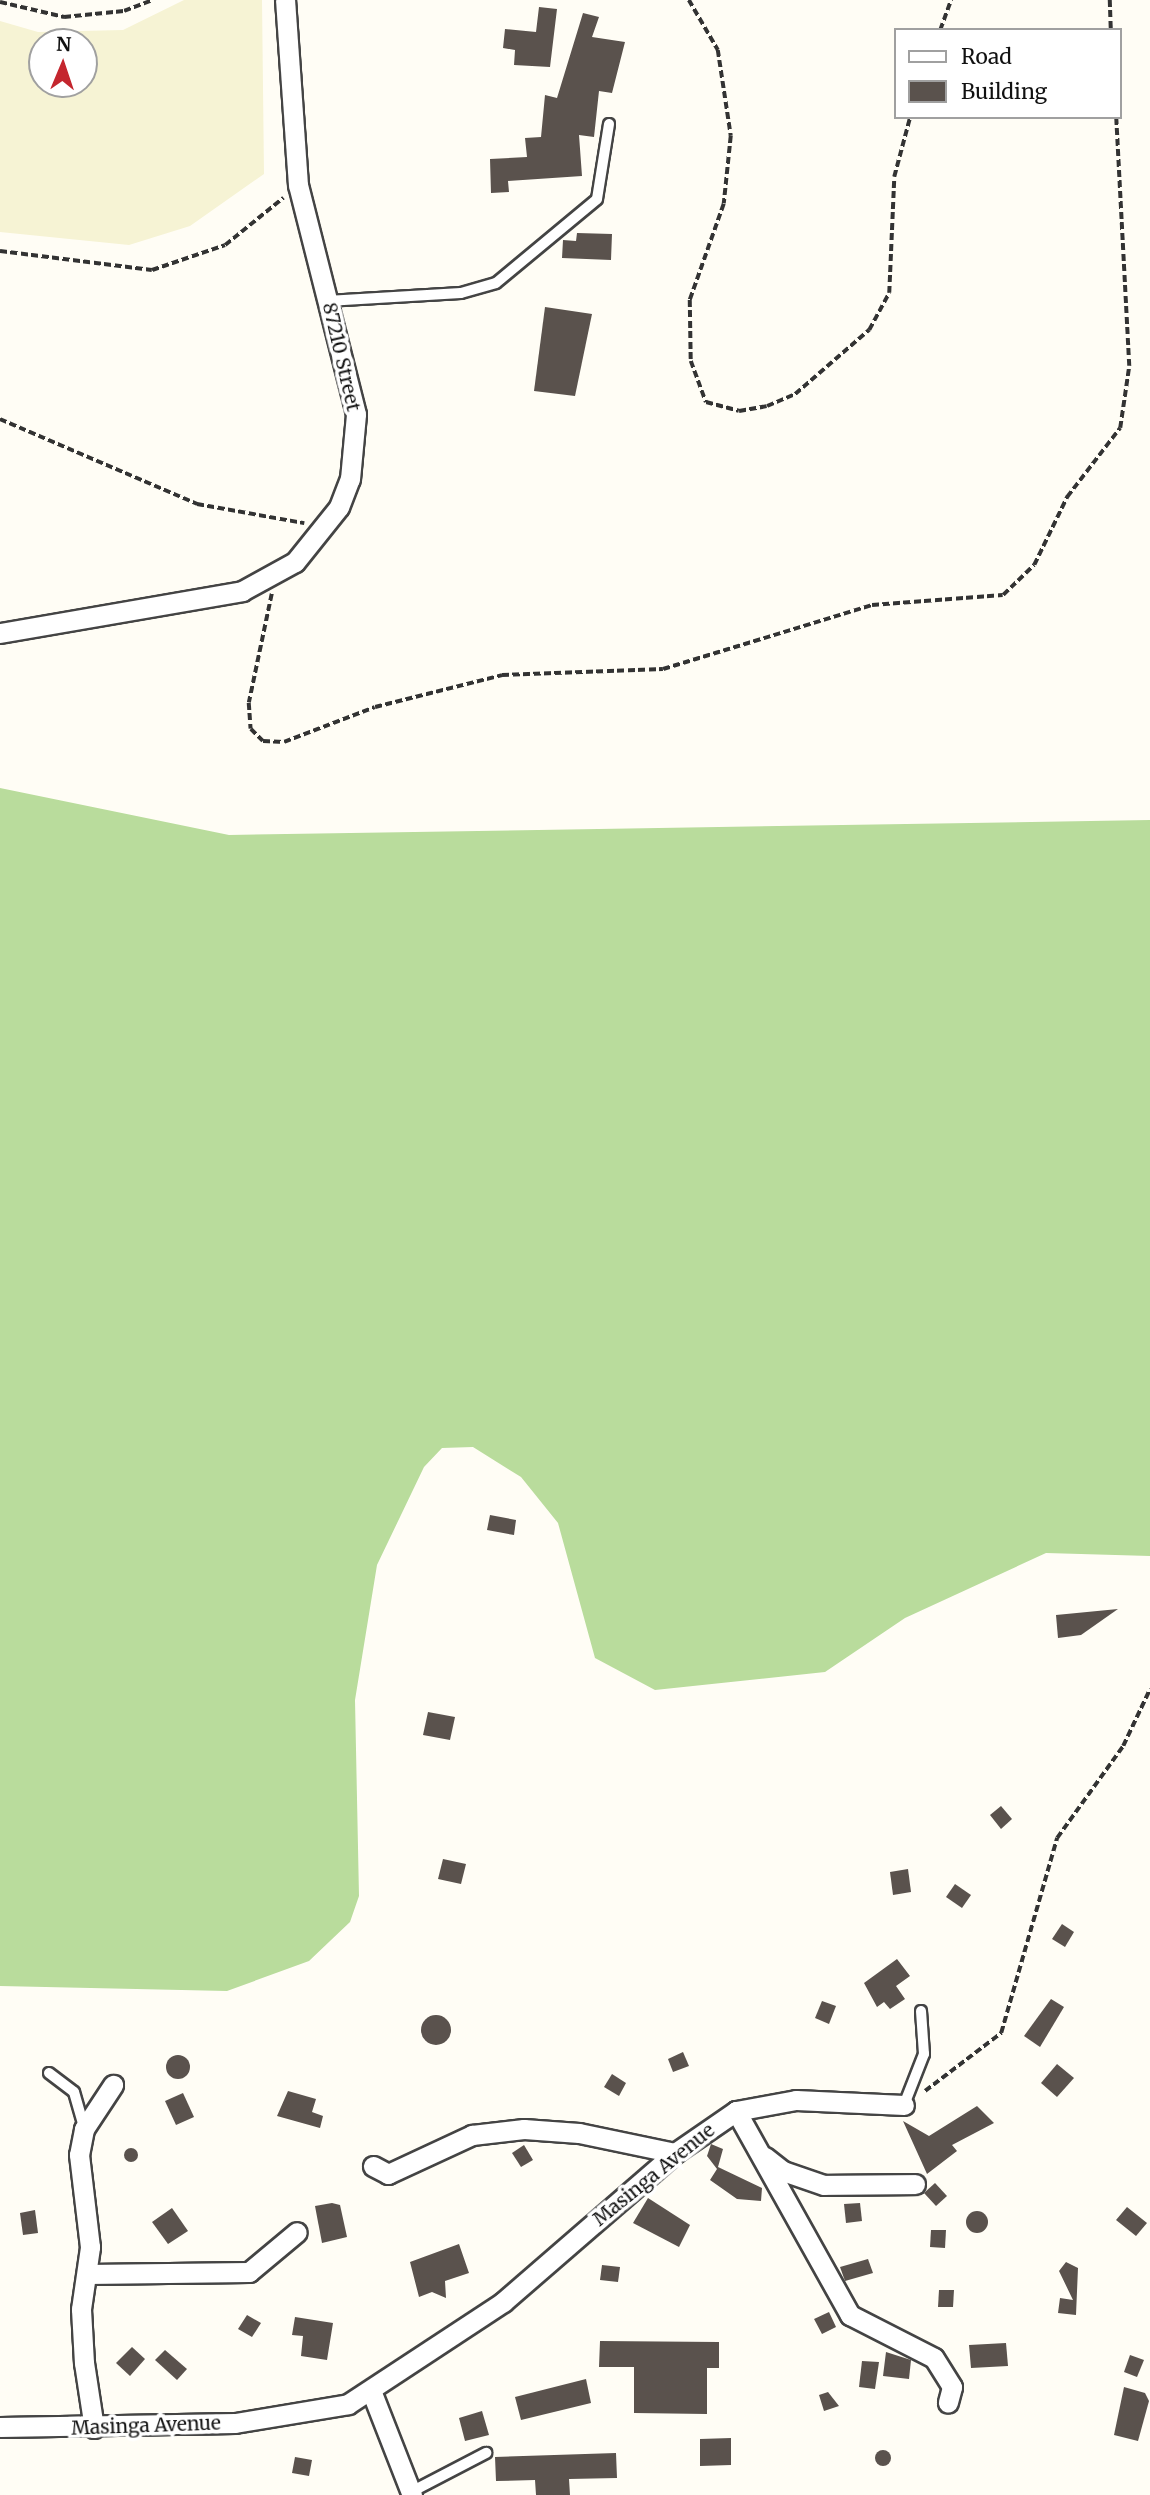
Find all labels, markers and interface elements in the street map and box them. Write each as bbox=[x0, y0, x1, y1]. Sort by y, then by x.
north arrow bbox=[28, 28, 98, 98]
legend bbox=[894, 28, 1122, 119]
text: N bbox=[56, 32, 72, 56]
text: Road bbox=[961, 43, 1012, 70]
text: Building bbox=[961, 78, 1047, 105]
street label: 87210 Street bbox=[317, 300, 365, 414]
street label: Masinga Avenue bbox=[589, 2119, 719, 2231]
street label: Masinga Avenue bbox=[71, 2412, 221, 2440]

